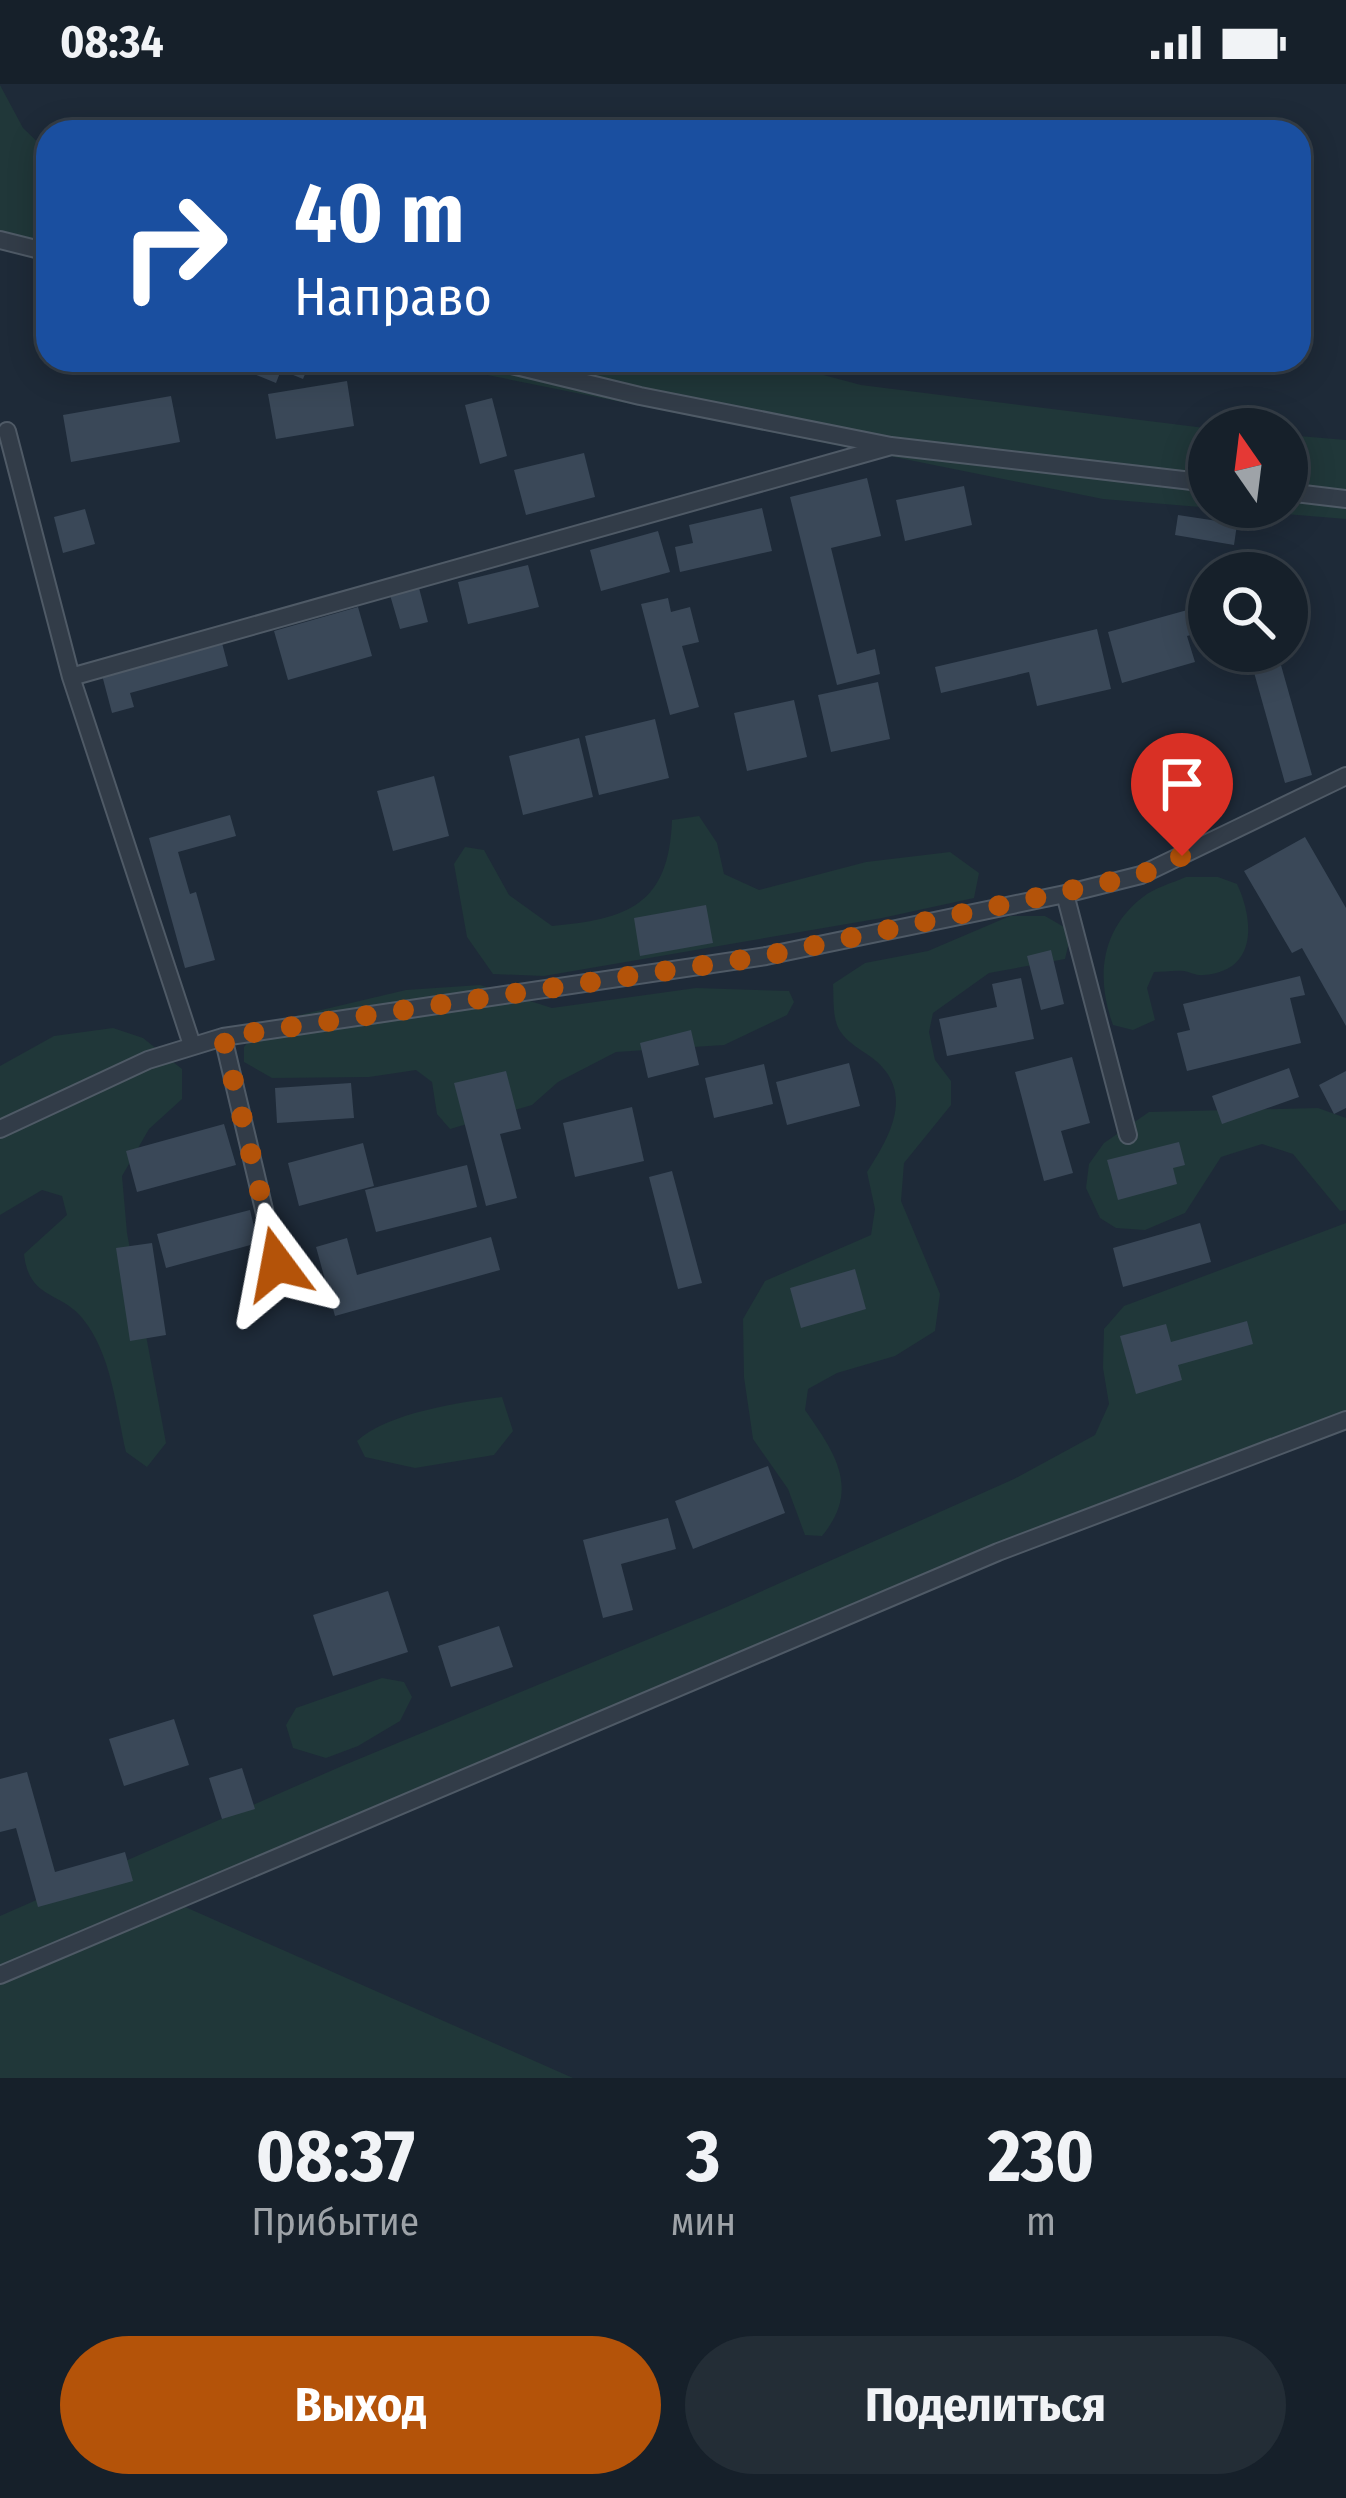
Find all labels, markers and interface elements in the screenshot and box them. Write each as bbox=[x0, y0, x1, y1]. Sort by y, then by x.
text: 08:34 bbox=[60, 15, 164, 69]
text: 40 m bbox=[294, 163, 465, 264]
icon: right bbox=[96, 168, 252, 324]
text: Направо bbox=[294, 265, 492, 329]
north arrow bbox=[1188, 408, 1308, 528]
map controls bbox=[1188, 408, 1308, 672]
button: search bbox=[1188, 552, 1308, 672]
pin bbox=[1131, 733, 1233, 856]
icon: arrive bbox=[1149, 751, 1215, 817]
position arrow bbox=[214, 1201, 340, 1327]
text: 08:37 bbox=[256, 2114, 415, 2200]
text: 3 bbox=[686, 2114, 720, 2200]
text: 230 bbox=[988, 2114, 1094, 2200]
text: Прибытие bbox=[252, 2199, 419, 2245]
text: мин bbox=[671, 2199, 736, 2245]
text: m bbox=[1026, 2199, 1056, 2245]
button: Выход bbox=[60, 2336, 661, 2474]
button: Поделиться bbox=[685, 2336, 1286, 2474]

